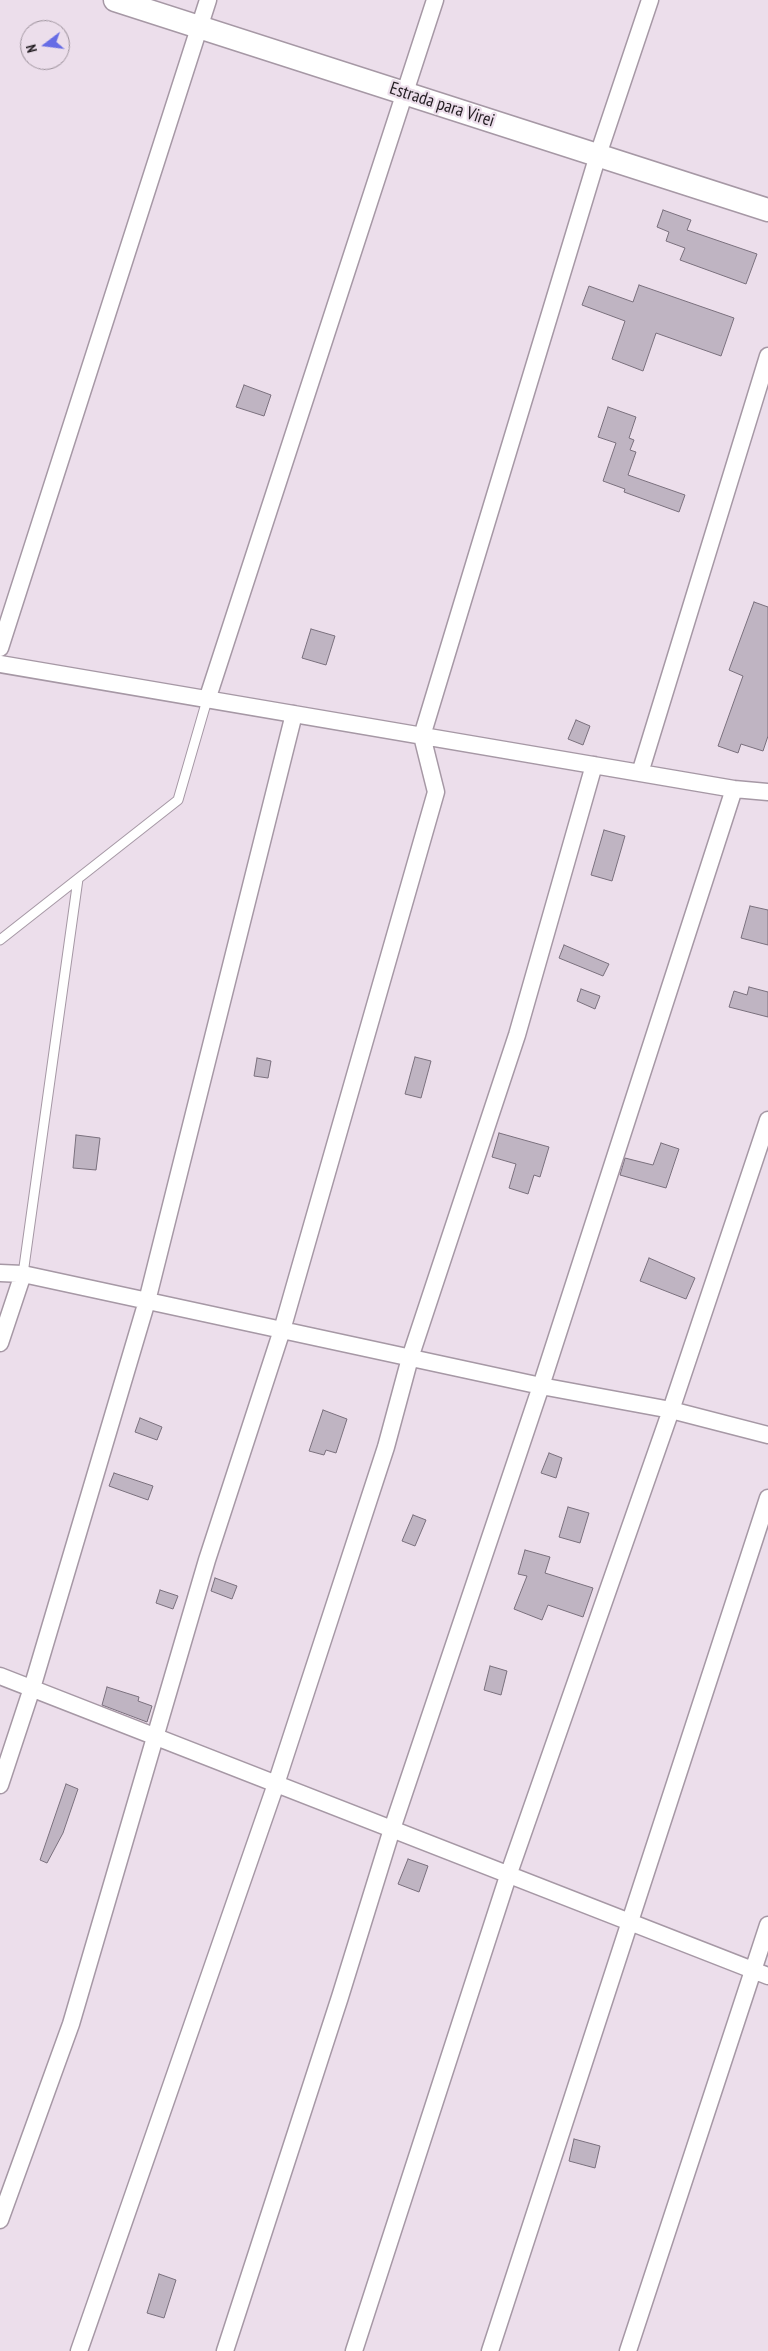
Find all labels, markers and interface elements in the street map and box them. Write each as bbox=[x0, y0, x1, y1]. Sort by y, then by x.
north arrow bbox=[20, 20, 70, 70]
text: N bbox=[22, 43, 41, 55]
street label: Estrada para Virei bbox=[387, 78, 497, 132]

